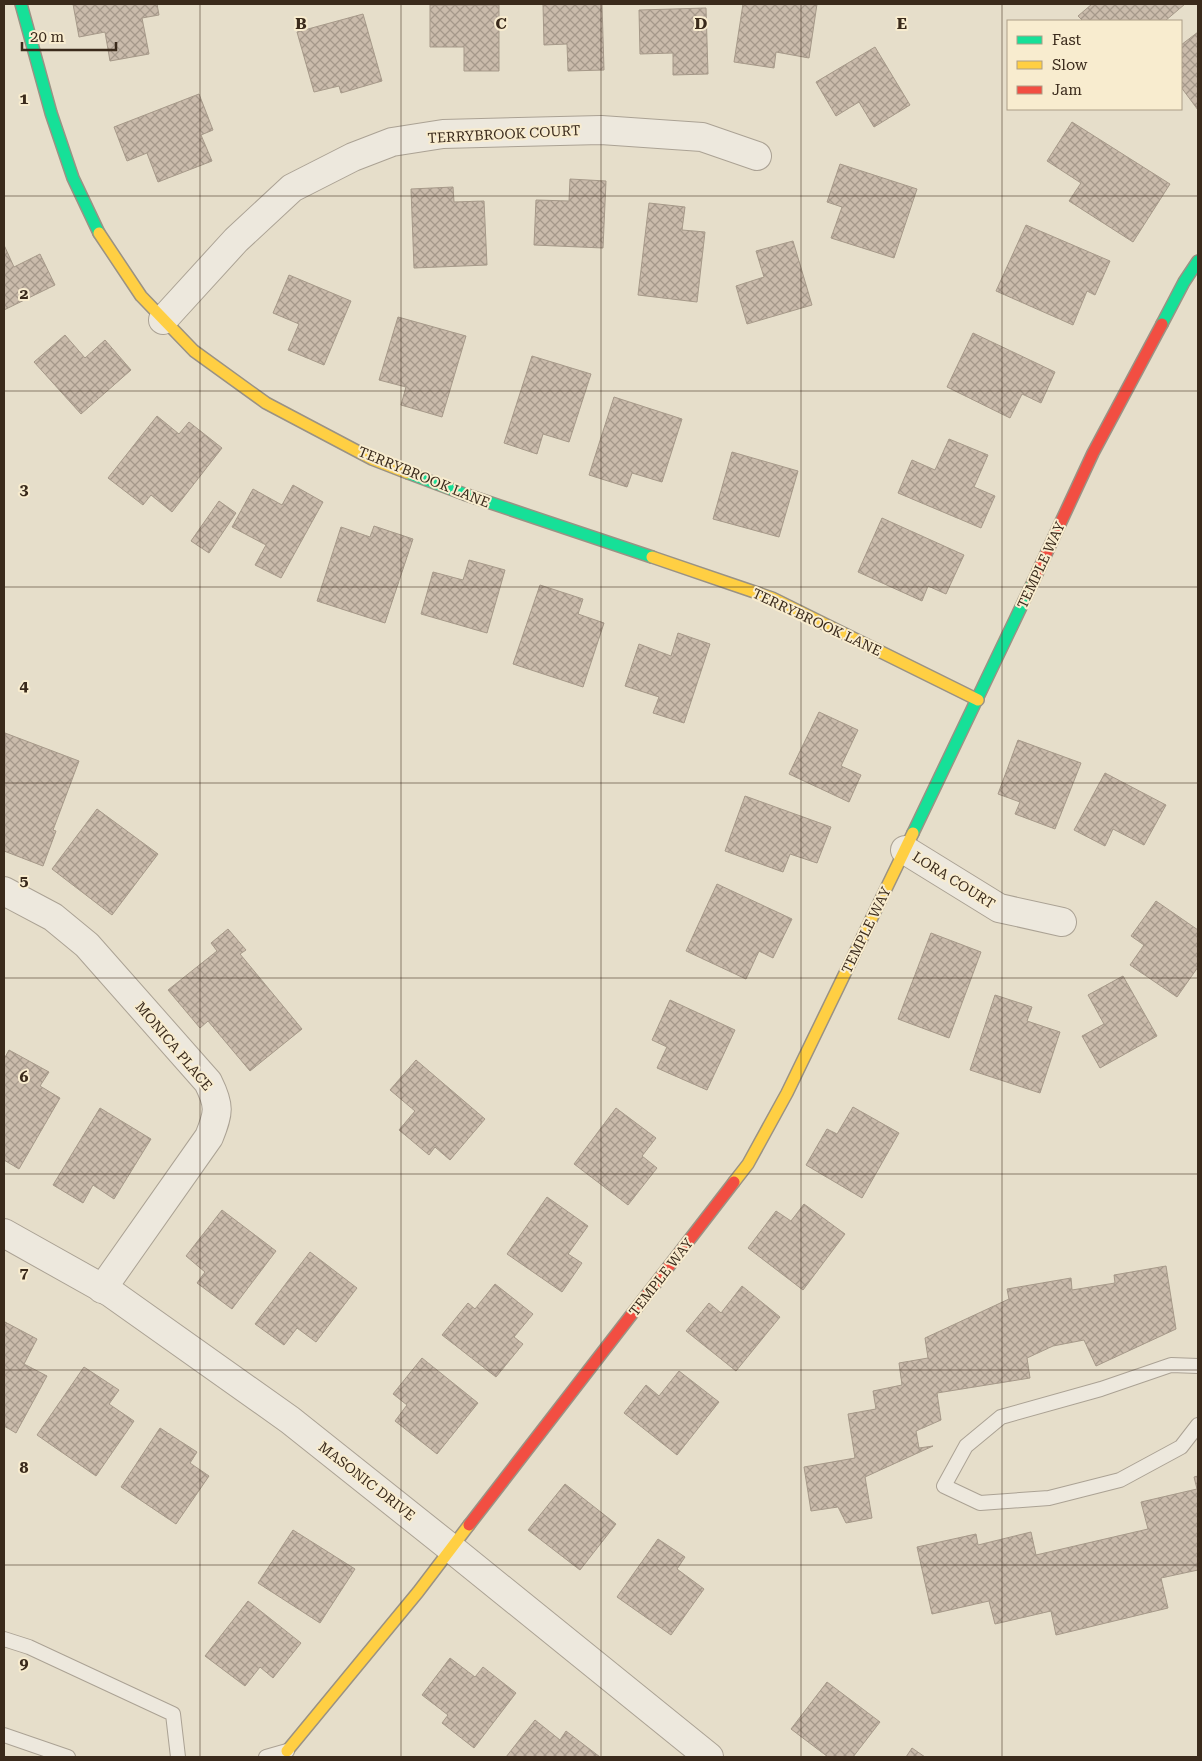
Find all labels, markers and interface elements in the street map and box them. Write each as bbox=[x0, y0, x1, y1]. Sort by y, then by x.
text: B bbox=[295, 14, 307, 33]
text: C bbox=[495, 14, 507, 33]
text: D bbox=[695, 14, 708, 33]
text: E bbox=[897, 14, 907, 33]
scale bar bbox=[22, 20, 116, 52]
legend bbox=[1007, 20, 1182, 110]
text: 20 m bbox=[30, 28, 65, 46]
text: Fast bbox=[1052, 31, 1082, 49]
text: Slow bbox=[1052, 56, 1088, 74]
text: Jam bbox=[1052, 81, 1082, 99]
text: 1 bbox=[20, 89, 29, 108]
street label: TERRYBROOK COURT bbox=[427, 122, 581, 146]
text: 2 bbox=[20, 284, 29, 303]
street label: TERRYBROOK LANE bbox=[356, 443, 492, 511]
text: 3 bbox=[20, 480, 29, 499]
street label: TEMPLE WAY bbox=[1014, 519, 1068, 611]
street label: TERRYBROOK LANE bbox=[750, 585, 884, 659]
text: 4 bbox=[20, 676, 29, 695]
street label: LORA COURT bbox=[910, 848, 998, 912]
text: 5 bbox=[20, 871, 29, 890]
street label: TEMPLE WAY bbox=[838, 884, 894, 976]
street label: MONICA PLACE bbox=[132, 999, 216, 1093]
text: 6 bbox=[20, 1067, 29, 1086]
street label: TEMPLE WAY bbox=[626, 1235, 697, 1319]
text: 7 bbox=[20, 1263, 29, 1282]
street label: MASONIC DRIVE bbox=[316, 1438, 418, 1524]
text: 8 bbox=[20, 1458, 29, 1477]
text: 9 bbox=[20, 1654, 29, 1673]

